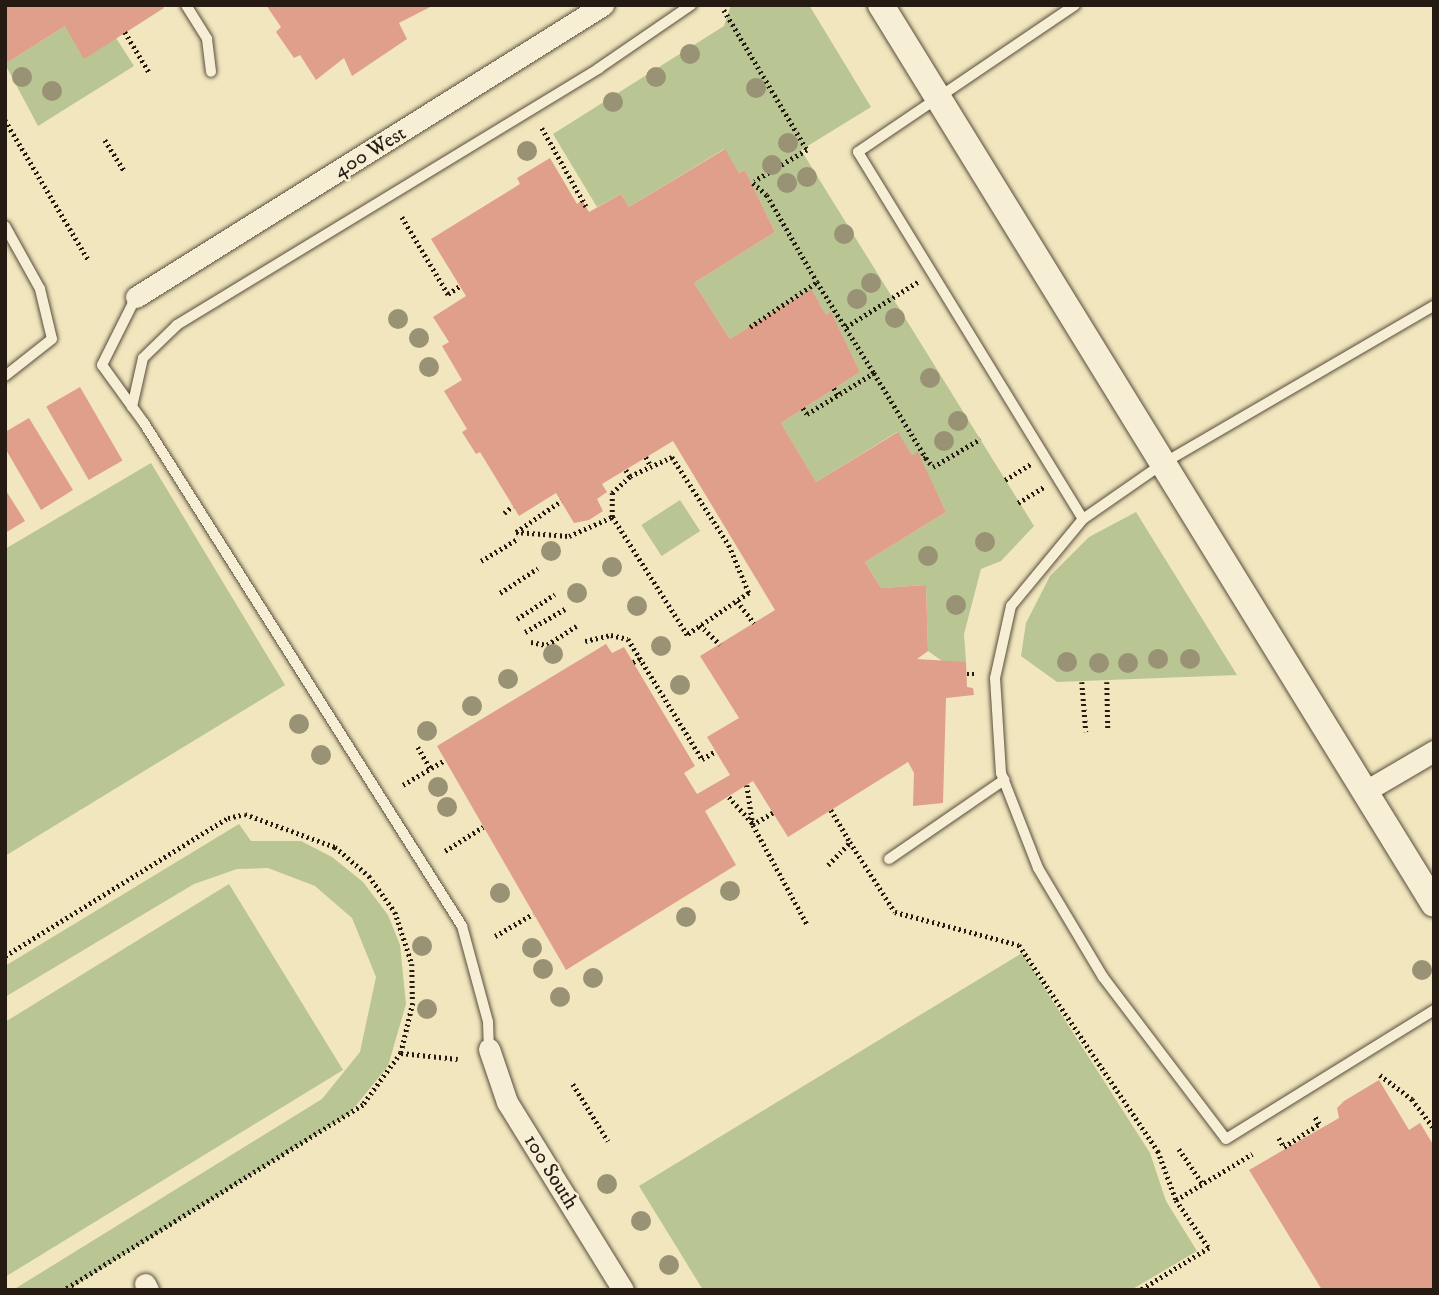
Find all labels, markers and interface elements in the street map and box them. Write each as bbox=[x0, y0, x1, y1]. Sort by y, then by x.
street label: 400 West bbox=[329, 121, 411, 183]
street label: 100 South bbox=[518, 1130, 584, 1214]

